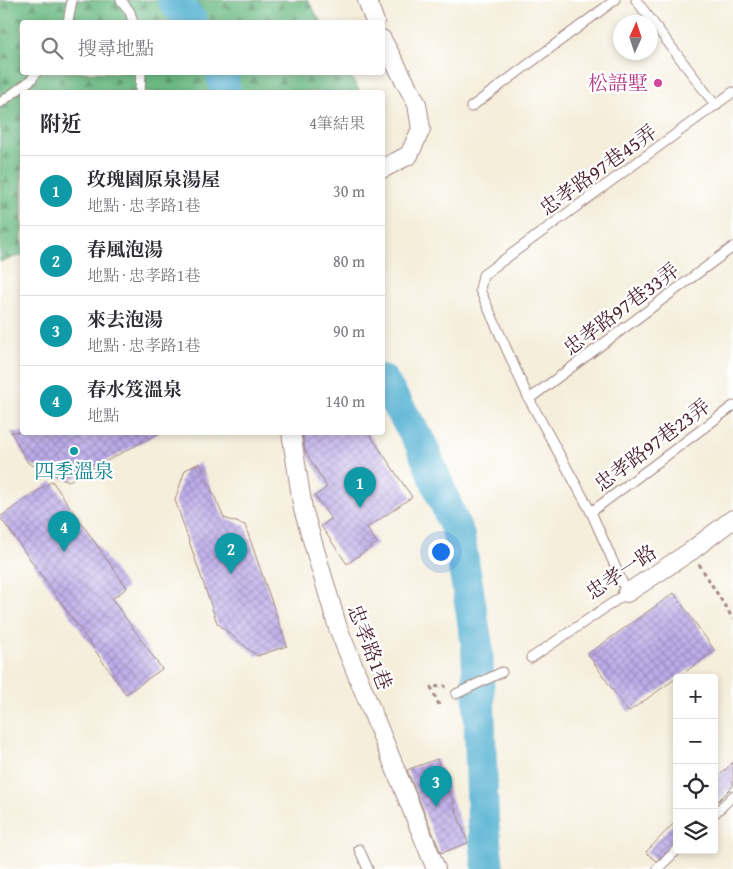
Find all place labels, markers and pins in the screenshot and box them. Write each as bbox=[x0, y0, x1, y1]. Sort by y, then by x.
place label: 松語墅 bbox=[588, 68, 648, 97]
marker: 松語墅 bbox=[652, 77, 664, 89]
marker: 四季溫泉 bbox=[68, 445, 80, 457]
place label: 四季溫泉 bbox=[34, 456, 114, 485]
pin: 1 bbox=[344, 467, 376, 508]
pin: 4 bbox=[48, 511, 80, 552]
pin: 2 bbox=[215, 533, 247, 574]
pin: 3 bbox=[420, 766, 452, 807]

